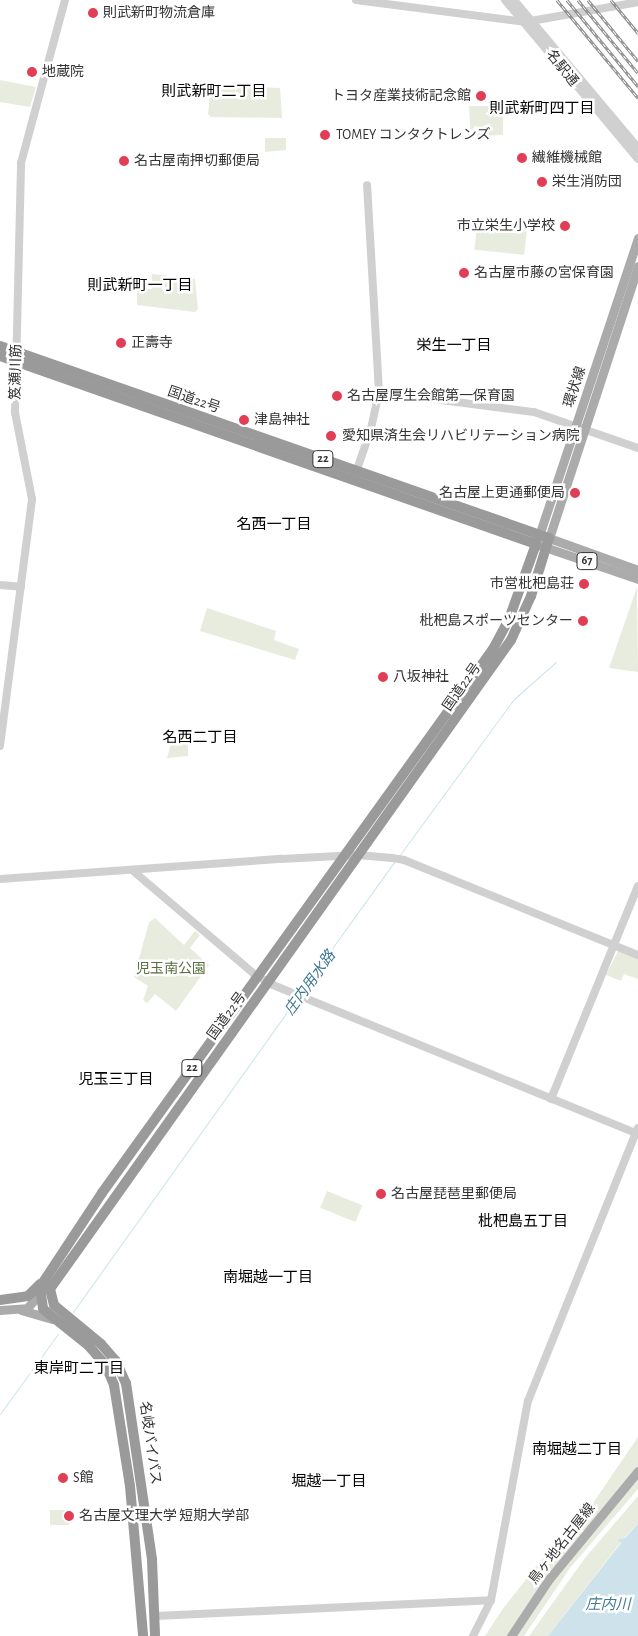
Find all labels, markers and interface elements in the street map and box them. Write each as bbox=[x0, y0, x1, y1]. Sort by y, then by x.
place label: 則武新町物流倉庫 bbox=[103, 5, 215, 21]
marker: 則武新町物流倉庫 bbox=[87, 7, 99, 19]
street label: 名駅通 bbox=[542, 46, 582, 90]
place label: 地蔵院 bbox=[42, 64, 84, 80]
marker: 地蔵院 bbox=[26, 66, 38, 78]
district label: 則武新町二丁目 bbox=[162, 83, 266, 101]
place label: トヨタ産業技術記念館 bbox=[331, 88, 471, 104]
marker: トヨタ産業技術記念館 bbox=[475, 90, 487, 102]
district label: 則武新町四丁目 bbox=[490, 100, 594, 118]
place label: TOMEY コンタクトレンズ bbox=[336, 127, 491, 143]
marker: TOMEY コンタクトレンズ bbox=[318, 128, 332, 142]
place label: 繊維機械館 bbox=[532, 150, 602, 166]
marker: 繊維機械館 bbox=[516, 152, 528, 164]
place label: 名古屋南押切郵便局 bbox=[134, 153, 260, 169]
marker: 名古屋南押切郵便局 bbox=[118, 155, 130, 167]
place label: 栄生消防団 bbox=[552, 174, 622, 190]
marker: 栄生消防団 bbox=[536, 176, 548, 188]
place label: 市立栄生小学校 bbox=[457, 218, 555, 234]
marker: 市立栄生小学校 bbox=[559, 220, 571, 232]
place label: 名古屋市藤の宮保育園 bbox=[474, 265, 614, 281]
marker: 名古屋市藤の宮保育園 bbox=[458, 267, 470, 279]
district label: 則武新町一丁目 bbox=[88, 277, 192, 295]
place label: 正壽寺 bbox=[131, 335, 173, 351]
marker: 正壽寺 bbox=[115, 337, 127, 349]
district label: 栄生一丁目 bbox=[417, 337, 491, 355]
street label: 笈瀬川筋 bbox=[7, 344, 25, 400]
street label: 環状線 bbox=[561, 364, 589, 410]
street label: 国道22号 bbox=[165, 383, 223, 417]
place label: 名古屋厚生会館第一保育園 bbox=[347, 388, 515, 404]
marker: 名古屋厚生会館第一保育園 bbox=[331, 390, 343, 402]
place label: 津島神社 bbox=[254, 412, 310, 428]
marker: 津島神社 bbox=[238, 414, 250, 426]
place label: 愛知県済生会リハビリテーション病院 bbox=[342, 428, 580, 444]
marker: 愛知県済生会リハビリテーション病院 bbox=[324, 429, 338, 443]
road number: 22 bbox=[312, 449, 334, 468]
place label: 名古屋上更通郵便局 bbox=[439, 485, 565, 501]
marker: 名古屋上更通郵便局 bbox=[569, 487, 581, 499]
district label: 名西一丁目 bbox=[237, 516, 311, 534]
road number: 67 bbox=[576, 552, 598, 570]
place label: 市営枇杷島荘 bbox=[490, 576, 574, 592]
marker: 市営枇杷島荘 bbox=[578, 578, 590, 590]
place label: 枇杷島スポーツセンター bbox=[419, 613, 573, 629]
marker: 枇杷島スポーツセンター bbox=[577, 615, 589, 627]
street label: 国道22号 bbox=[439, 660, 485, 714]
place label: 八坂神社 bbox=[393, 669, 449, 685]
marker: 八坂神社 bbox=[377, 671, 389, 683]
district label: 名西二丁目 bbox=[163, 729, 237, 747]
water label: 庄内用水路 bbox=[281, 947, 339, 1019]
park label: 児玉南公園 bbox=[136, 961, 206, 977]
street label: 国道22号 bbox=[204, 989, 250, 1043]
road number: 22 bbox=[181, 1058, 203, 1078]
district label: 児玉三丁目 bbox=[79, 1071, 153, 1089]
place label: 名古屋琵琶里郵便局 bbox=[391, 1186, 517, 1202]
marker: 名古屋琵琶里郵便局 bbox=[375, 1188, 387, 1200]
district label: 枇杷島五丁目 bbox=[478, 1213, 568, 1231]
district label: 南堀越一丁目 bbox=[223, 1269, 313, 1287]
district label: 東岸町二丁目 bbox=[34, 1360, 124, 1378]
street label: 名岐バイパス bbox=[136, 1400, 164, 1486]
district label: 南堀越二丁目 bbox=[532, 1441, 622, 1459]
place label: S館 bbox=[73, 1470, 94, 1486]
marker: S館 bbox=[57, 1472, 69, 1484]
district label: 堀越一丁目 bbox=[292, 1473, 366, 1491]
street label: 鳥ヶ地名古屋線 bbox=[525, 1500, 599, 1588]
place label: 名古屋文理大学 短期大学部 bbox=[79, 1508, 249, 1524]
marker: 名古屋文理大学 短期大学部 bbox=[63, 1510, 75, 1522]
water label: 庄内川 bbox=[586, 1596, 630, 1614]

